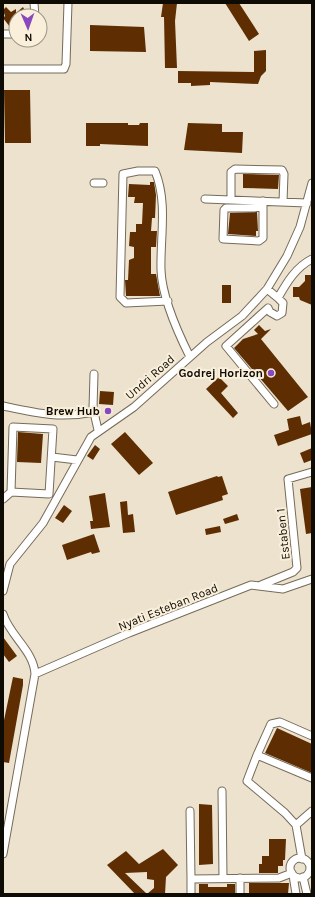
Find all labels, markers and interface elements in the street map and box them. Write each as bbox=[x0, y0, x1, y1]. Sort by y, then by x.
north arrow bbox=[8, 8, 48, 48]
text: N bbox=[24, 31, 33, 44]
street label: Undri Road bbox=[123, 352, 177, 402]
place label: Godrej Horizon bbox=[178, 366, 263, 380]
marker: Godrej Horizon bbox=[266, 368, 276, 378]
place label: Brew Hub bbox=[46, 404, 100, 418]
marker: Brew Hub bbox=[103, 406, 113, 416]
street label: Estaben 1 bbox=[273, 508, 293, 560]
street label: Nyati Esteban Road bbox=[116, 581, 220, 633]

